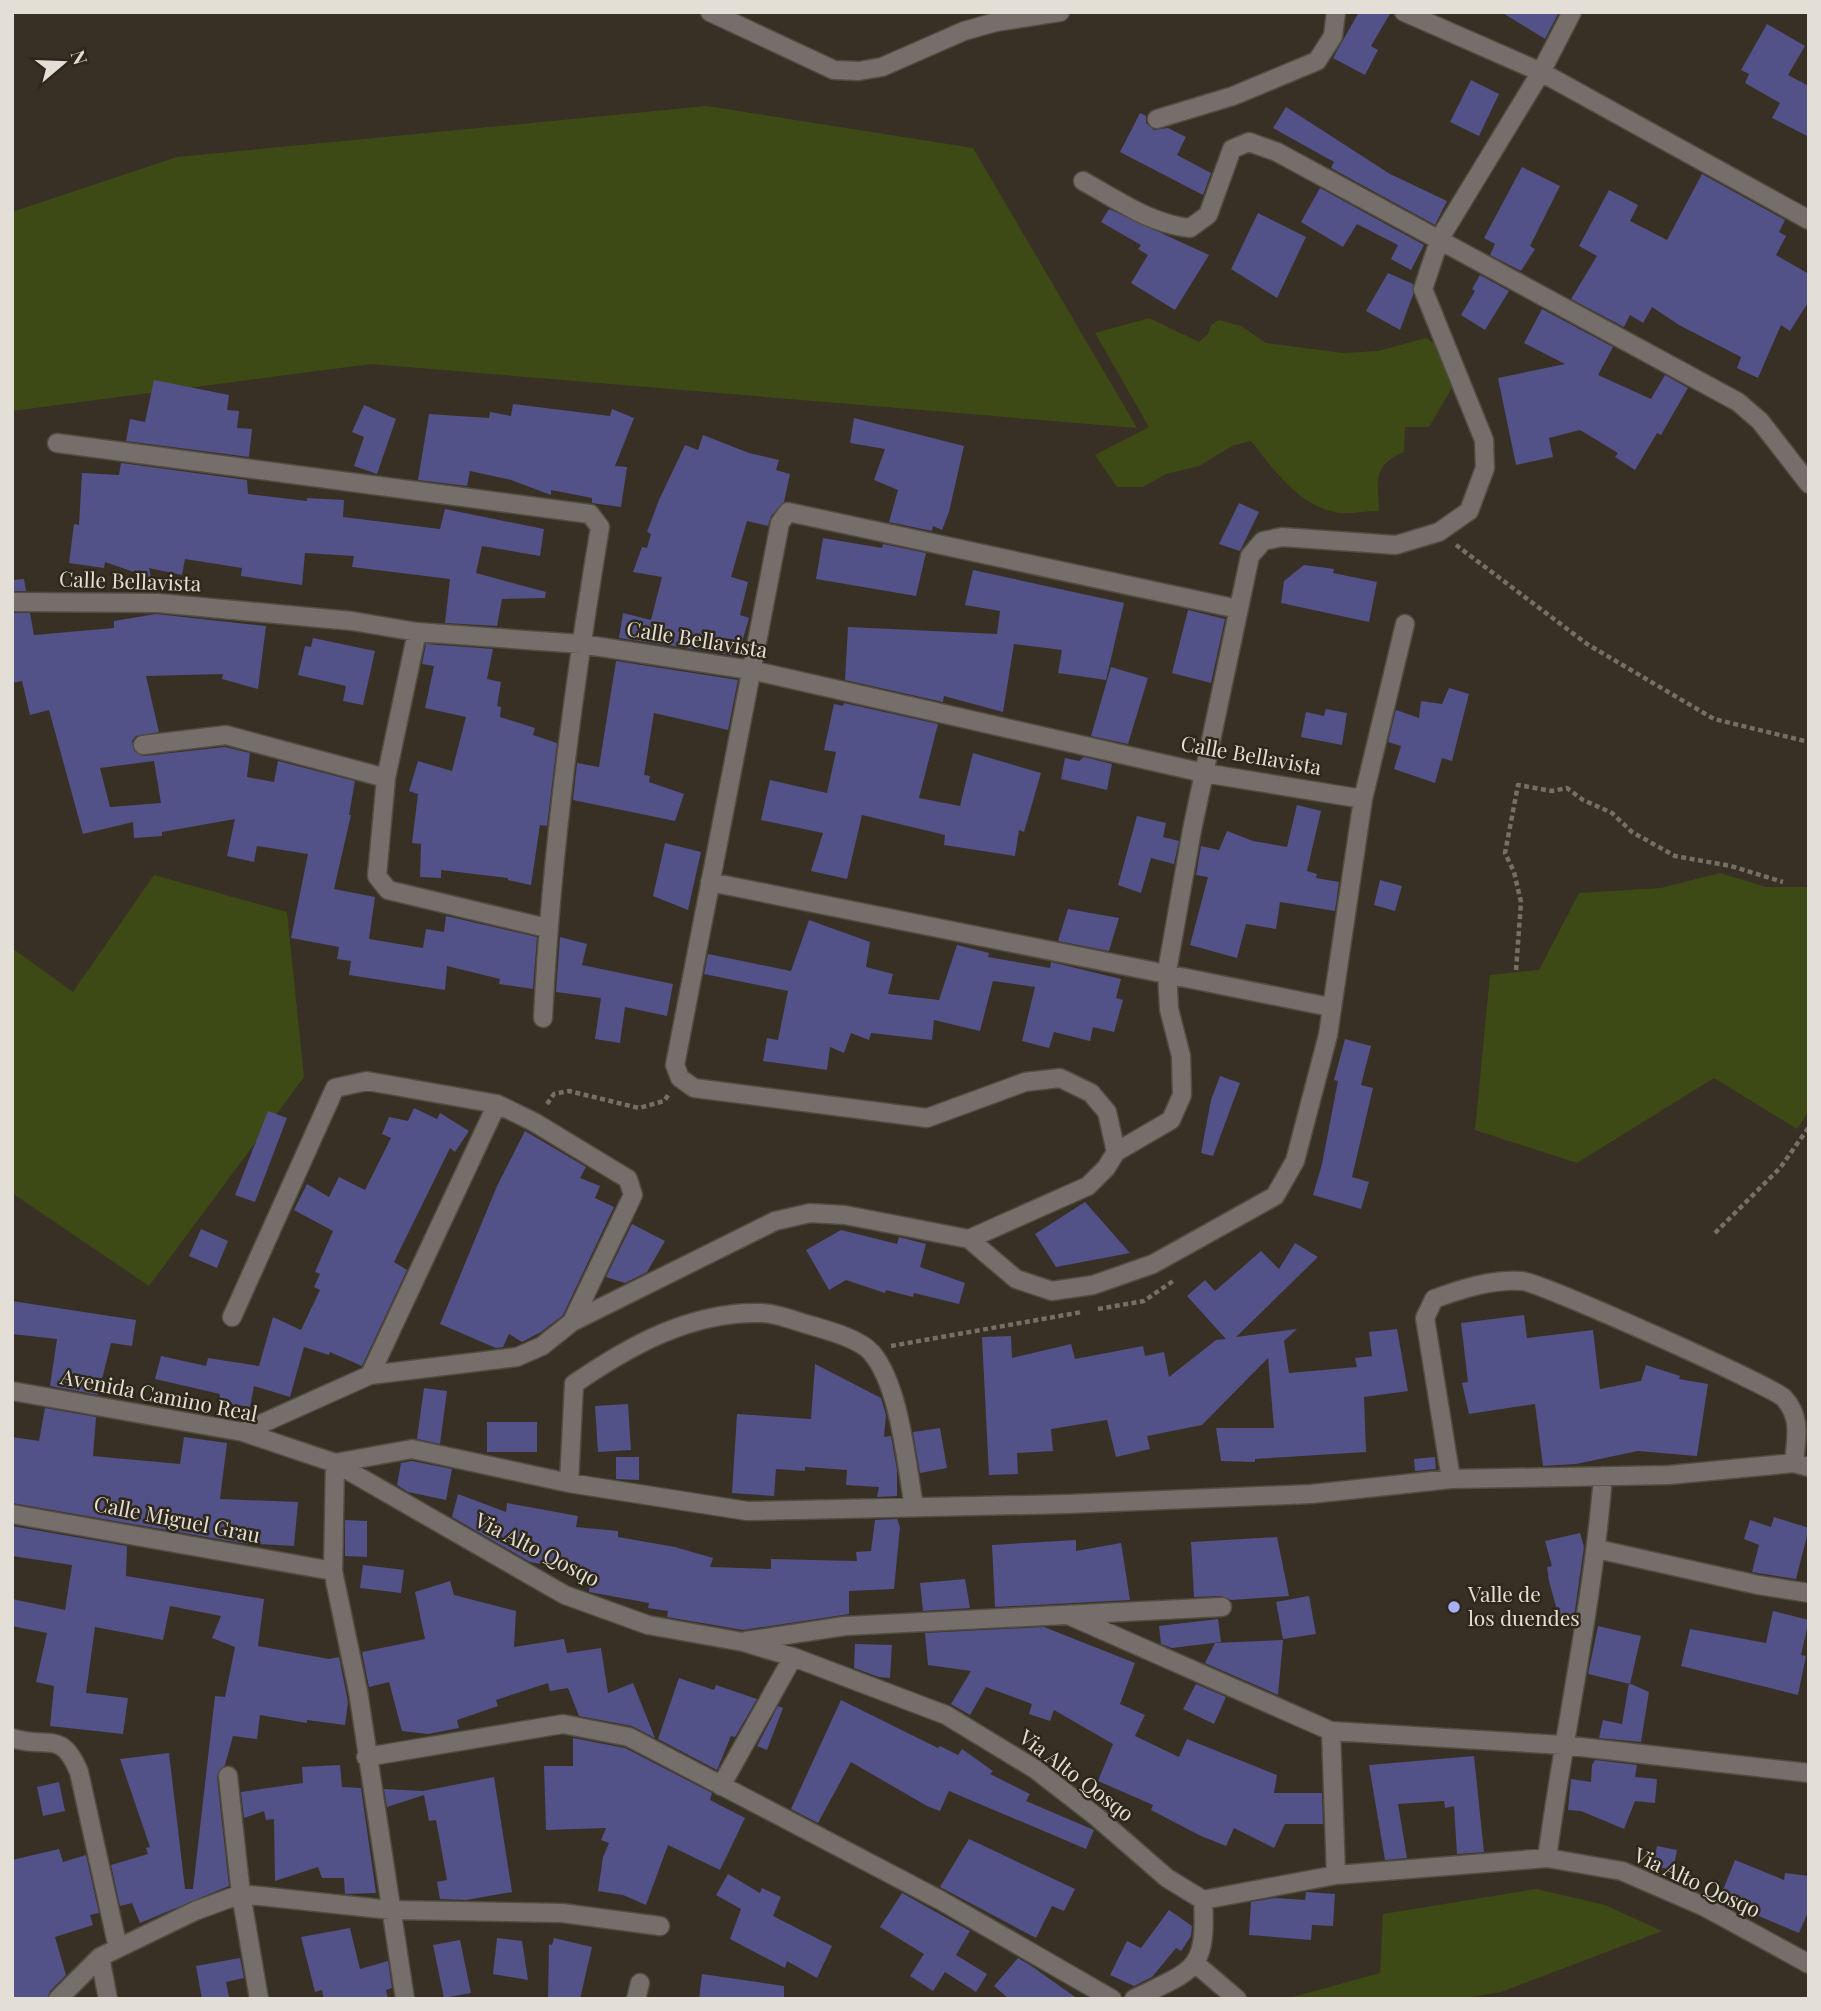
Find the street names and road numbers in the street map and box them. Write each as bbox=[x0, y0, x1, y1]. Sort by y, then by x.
street label: Calle Bellavista bbox=[58, 564, 202, 596]
street label: Calle Bellavista bbox=[625, 613, 770, 663]
street label: Calle Bellavista bbox=[1179, 728, 1324, 780]
street label: Avenida Camino Real bbox=[58, 1361, 260, 1427]
street label: Calle Miguel Grau bbox=[92, 1488, 263, 1548]
street label: Via Alto Qosqo bbox=[470, 1504, 605, 1592]
street label: Via Alto Qosqo bbox=[1013, 1721, 1140, 1827]
street label: Via Alto Qosqo bbox=[1629, 1839, 1766, 1923]

